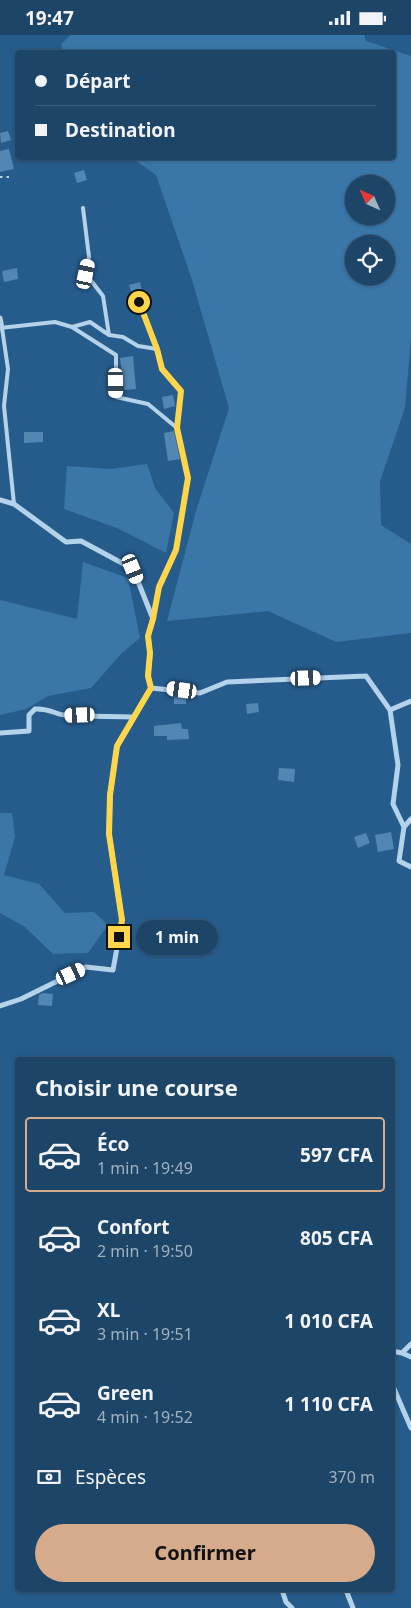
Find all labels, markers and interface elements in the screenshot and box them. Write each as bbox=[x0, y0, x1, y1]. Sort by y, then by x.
text: 19:47 bbox=[25, 5, 74, 31]
text: Départ bbox=[65, 68, 130, 94]
text: Destination bbox=[65, 117, 176, 143]
north arrow bbox=[345, 175, 395, 225]
map controls bbox=[345, 175, 395, 285]
button: locate bbox=[345, 235, 395, 285]
car bbox=[75, 258, 96, 290]
route start bbox=[128, 291, 150, 313]
car bbox=[108, 368, 123, 398]
car bbox=[120, 552, 145, 586]
car bbox=[290, 670, 321, 686]
car bbox=[166, 680, 197, 700]
car bbox=[64, 707, 95, 723]
callout: 1 min bbox=[136, 919, 219, 955]
route end bbox=[108, 926, 130, 948]
text: 1 min bbox=[155, 926, 199, 948]
car bbox=[54, 961, 87, 987]
text: Choisir une course bbox=[35, 1072, 238, 1102]
text: Éco bbox=[97, 1131, 129, 1157]
icon: car bbox=[37, 1132, 82, 1177]
text: 597 CFA bbox=[300, 1142, 373, 1168]
text: 1 min · 19:49 bbox=[97, 1157, 193, 1179]
text: Confort bbox=[97, 1214, 169, 1240]
icon: car bbox=[37, 1215, 82, 1260]
text: 805 CFA bbox=[300, 1225, 373, 1251]
text: 2 min · 19:50 bbox=[97, 1240, 193, 1262]
text: XL bbox=[97, 1297, 120, 1323]
icon: car bbox=[37, 1298, 82, 1343]
text: 1 010 CFA bbox=[284, 1308, 373, 1334]
text: 3 min · 19:51 bbox=[97, 1323, 193, 1345]
text: Green bbox=[97, 1380, 154, 1406]
icon: car bbox=[37, 1381, 82, 1426]
text: 1 110 CFA bbox=[284, 1391, 373, 1417]
text: 4 min · 19:52 bbox=[97, 1406, 193, 1428]
icon: cash bbox=[35, 1463, 63, 1491]
text: Espèces bbox=[75, 1464, 146, 1490]
text: 370 m bbox=[328, 1466, 375, 1488]
button: Confirmer bbox=[35, 1524, 375, 1582]

